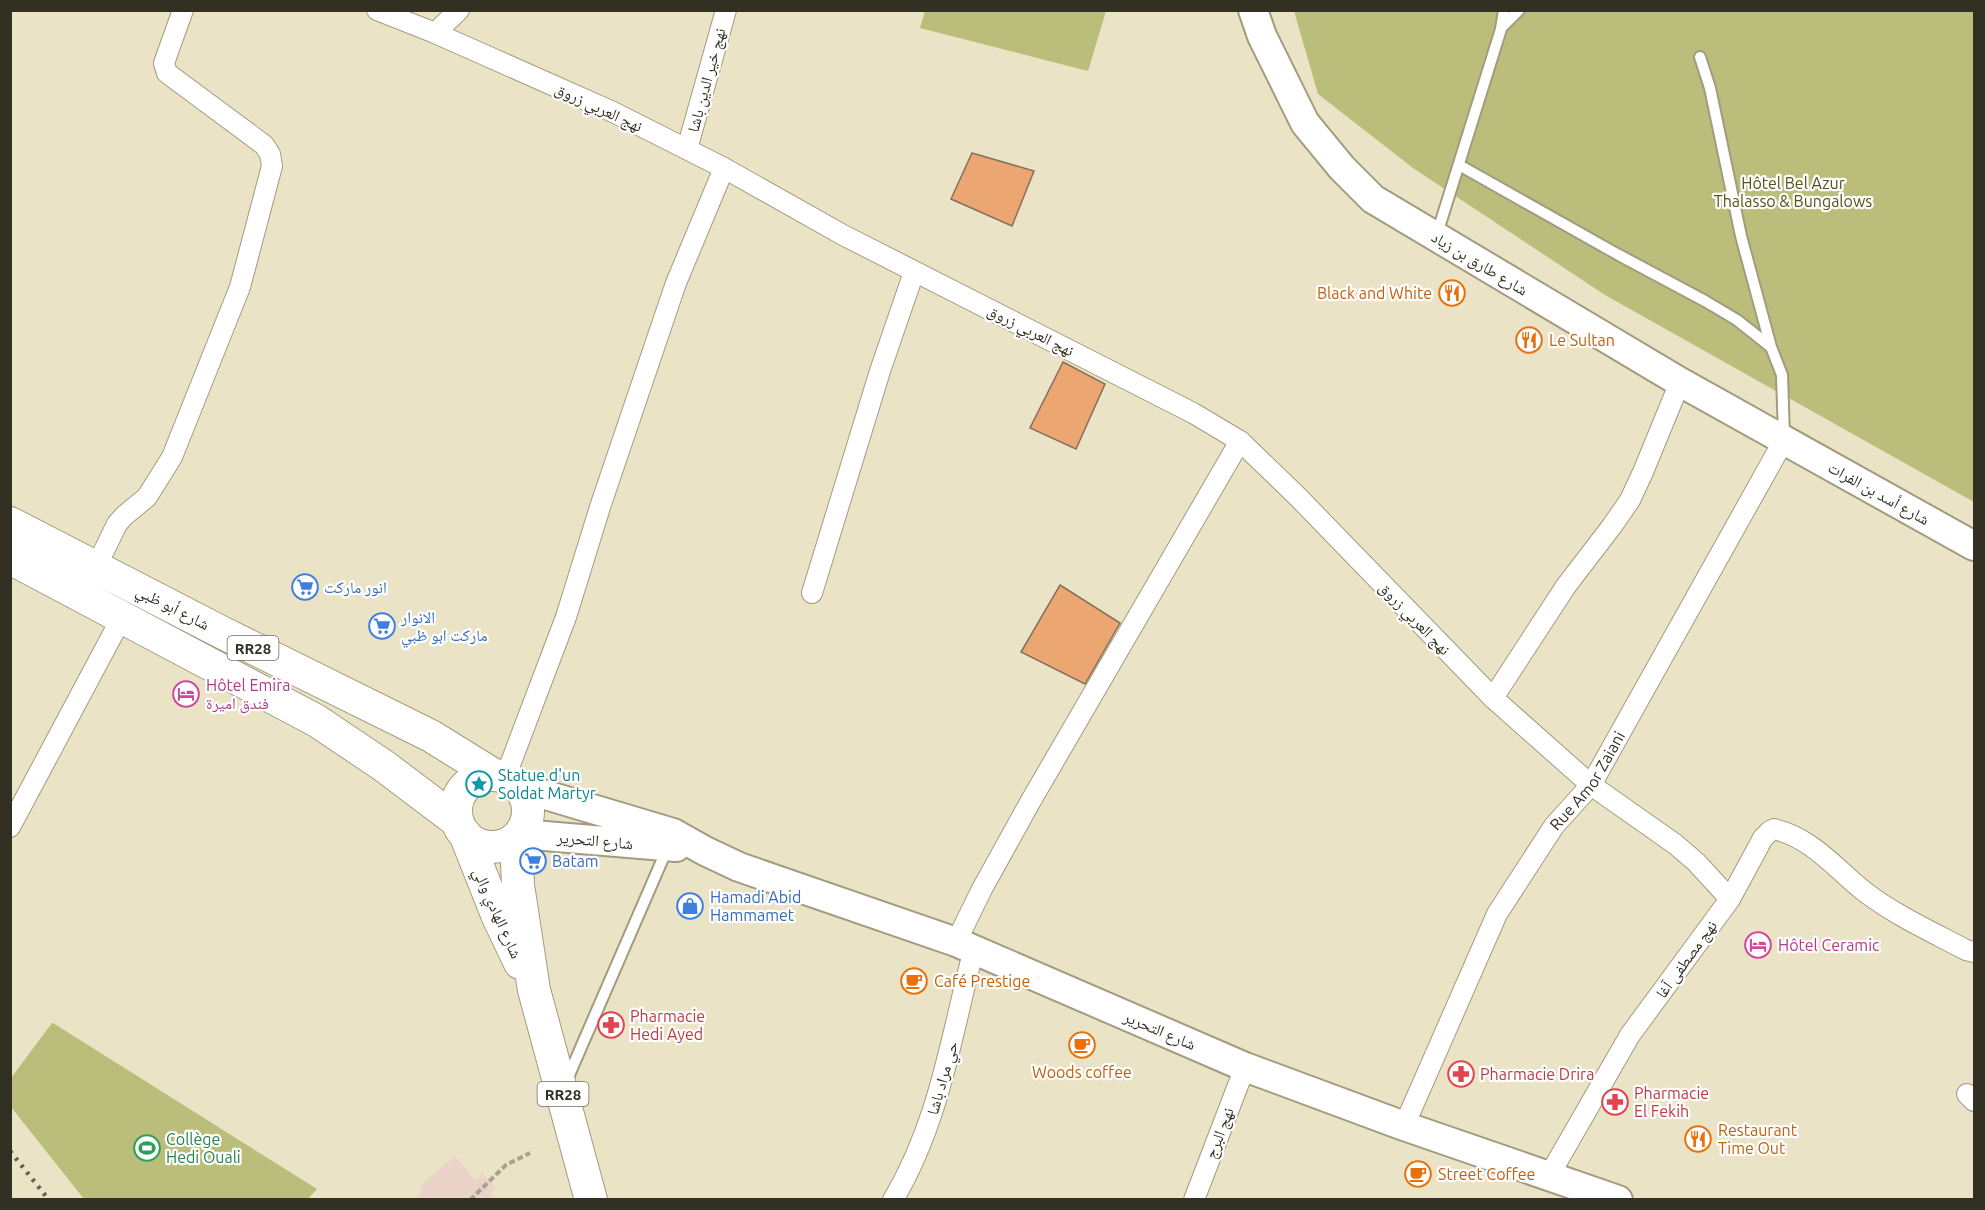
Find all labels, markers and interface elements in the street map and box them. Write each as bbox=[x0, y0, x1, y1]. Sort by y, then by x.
street label: نهج خير الدين باشا bbox=[683, 26, 730, 135]
street label: نهج العربي زروق bbox=[551, 79, 646, 139]
park label: Hôtel Bel Azur Thalasso & Bungalows bbox=[1714, 174, 1872, 210]
street label: شارع طارق بن زياد bbox=[1428, 227, 1531, 300]
restaurant icon: Black and White bbox=[1437, 278, 1467, 308]
place label: Black and White bbox=[1317, 284, 1432, 302]
street label: نهج العربي زروق bbox=[983, 301, 1077, 363]
restaurant icon: Le Sultan bbox=[1514, 325, 1544, 355]
place label: Le Sultan bbox=[1549, 331, 1615, 349]
street label: شارع أسد بن الفرات bbox=[1824, 458, 1933, 530]
supermarket icon: انور ماركت bbox=[290, 572, 320, 602]
place label: انور ماركت bbox=[324, 578, 387, 597]
street label: نهج العربي زروق bbox=[1373, 578, 1454, 661]
street label: شارع أبو ظبي bbox=[132, 581, 213, 637]
place label: الانوار ماركت ابو ظبي bbox=[400, 608, 487, 648]
supermarket icon: الانوار ماركت ابو ظبي bbox=[367, 611, 397, 641]
road number: RR28 bbox=[228, 636, 278, 660]
place label: Hôtel Emira فندق اميرة bbox=[206, 676, 290, 714]
hotel icon: Hôtel Emira فندق اميرة bbox=[171, 679, 201, 709]
street label: Rue Amor Zaiani bbox=[1546, 728, 1628, 834]
place label: Statue d'un Soldat Martyr bbox=[498, 766, 596, 802]
place icon: Statue d'un Soldat Martyr bbox=[464, 769, 494, 799]
street label: شارع التحرير bbox=[555, 828, 634, 854]
supermarket icon: Batam bbox=[518, 846, 548, 876]
place label: Batam bbox=[552, 852, 599, 870]
street label: شارع الهادي والي bbox=[466, 865, 526, 963]
place label: Hamadi Abid Hammamet bbox=[710, 888, 801, 924]
shop icon: Hamadi Abid Hammamet bbox=[675, 891, 705, 921]
street label: نهج مصطفى آغا bbox=[1652, 917, 1722, 1002]
hotel icon: Hôtel Ceramic bbox=[1743, 930, 1773, 960]
place label: Hôtel Ceramic bbox=[1778, 936, 1880, 954]
cafe icon: Café Prestige bbox=[899, 966, 929, 996]
place label: Café Prestige bbox=[934, 972, 1030, 990]
street label: شارع التحرير bbox=[1120, 1006, 1199, 1055]
place label: Pharmacie Hedi Ayed bbox=[630, 1007, 705, 1043]
pharmacy icon: Pharmacie Hedi Ayed bbox=[596, 1010, 626, 1040]
cafe icon: Woods coffee bbox=[1067, 1030, 1097, 1060]
street label: حي مراد باشا bbox=[923, 1039, 965, 1118]
pharmacy icon: Pharmacie Drira bbox=[1446, 1059, 1476, 1089]
place label: Woods coffee bbox=[1032, 1063, 1132, 1081]
place label: Pharmacie Drira bbox=[1480, 1065, 1594, 1083]
road number: RR28 bbox=[538, 1082, 588, 1106]
place label: Pharmacie El Fekih bbox=[1634, 1084, 1709, 1120]
pharmacy icon: Pharmacie El Fekih bbox=[1600, 1087, 1630, 1117]
street label: نهج البرج bbox=[1201, 1105, 1239, 1162]
place label: Restaurant Time Out bbox=[1718, 1121, 1798, 1157]
restaurant icon: Restaurant Time Out bbox=[1683, 1124, 1713, 1154]
place label: Collège Hedi Ouali bbox=[166, 1130, 241, 1166]
sports icon: Collège Hedi Ouali bbox=[132, 1133, 162, 1163]
cafe icon: Street Coffee bbox=[1403, 1159, 1433, 1189]
place label: Street Coffee bbox=[1438, 1165, 1535, 1183]

